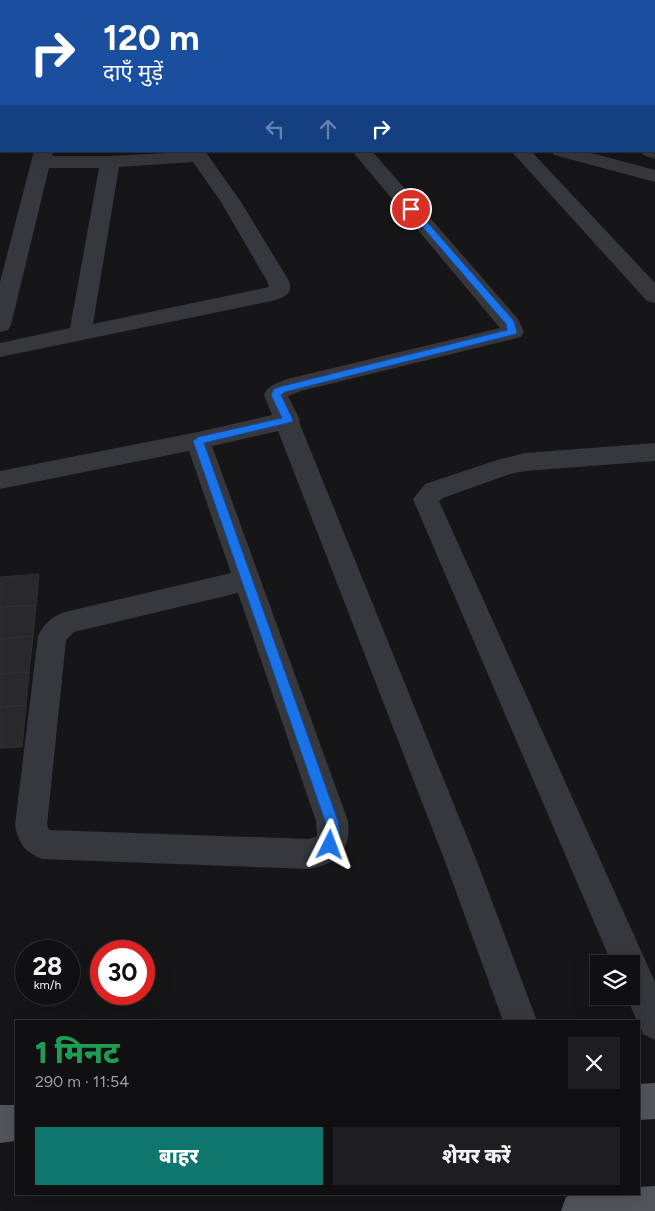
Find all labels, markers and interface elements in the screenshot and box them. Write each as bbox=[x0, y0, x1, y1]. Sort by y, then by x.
text: 120 m bbox=[103, 17, 200, 59]
icon: right bbox=[20, 20, 85, 85]
text: दाएँ मुड़ें bbox=[103, 59, 163, 86]
icon: left bbox=[261, 115, 289, 143]
icon: ahead bbox=[314, 115, 342, 143]
icon: right bbox=[367, 115, 395, 143]
pin bbox=[390, 188, 432, 230]
icon: arrive bbox=[397, 195, 425, 223]
position arrow bbox=[303, 818, 355, 870]
speed limit sign: 30 bbox=[90, 940, 155, 1005]
text: 28 bbox=[33, 951, 62, 981]
map controls bbox=[590, 955, 640, 1005]
button: layers bbox=[590, 955, 640, 1005]
text: km/h bbox=[34, 978, 61, 992]
text: 1 मिनट bbox=[35, 1034, 119, 1071]
button: close bbox=[568, 1037, 620, 1089]
text: 290 m · 11:54 bbox=[35, 1072, 129, 1091]
button: बाहर bbox=[35, 1127, 323, 1185]
button: शेयर करें bbox=[333, 1127, 620, 1185]

